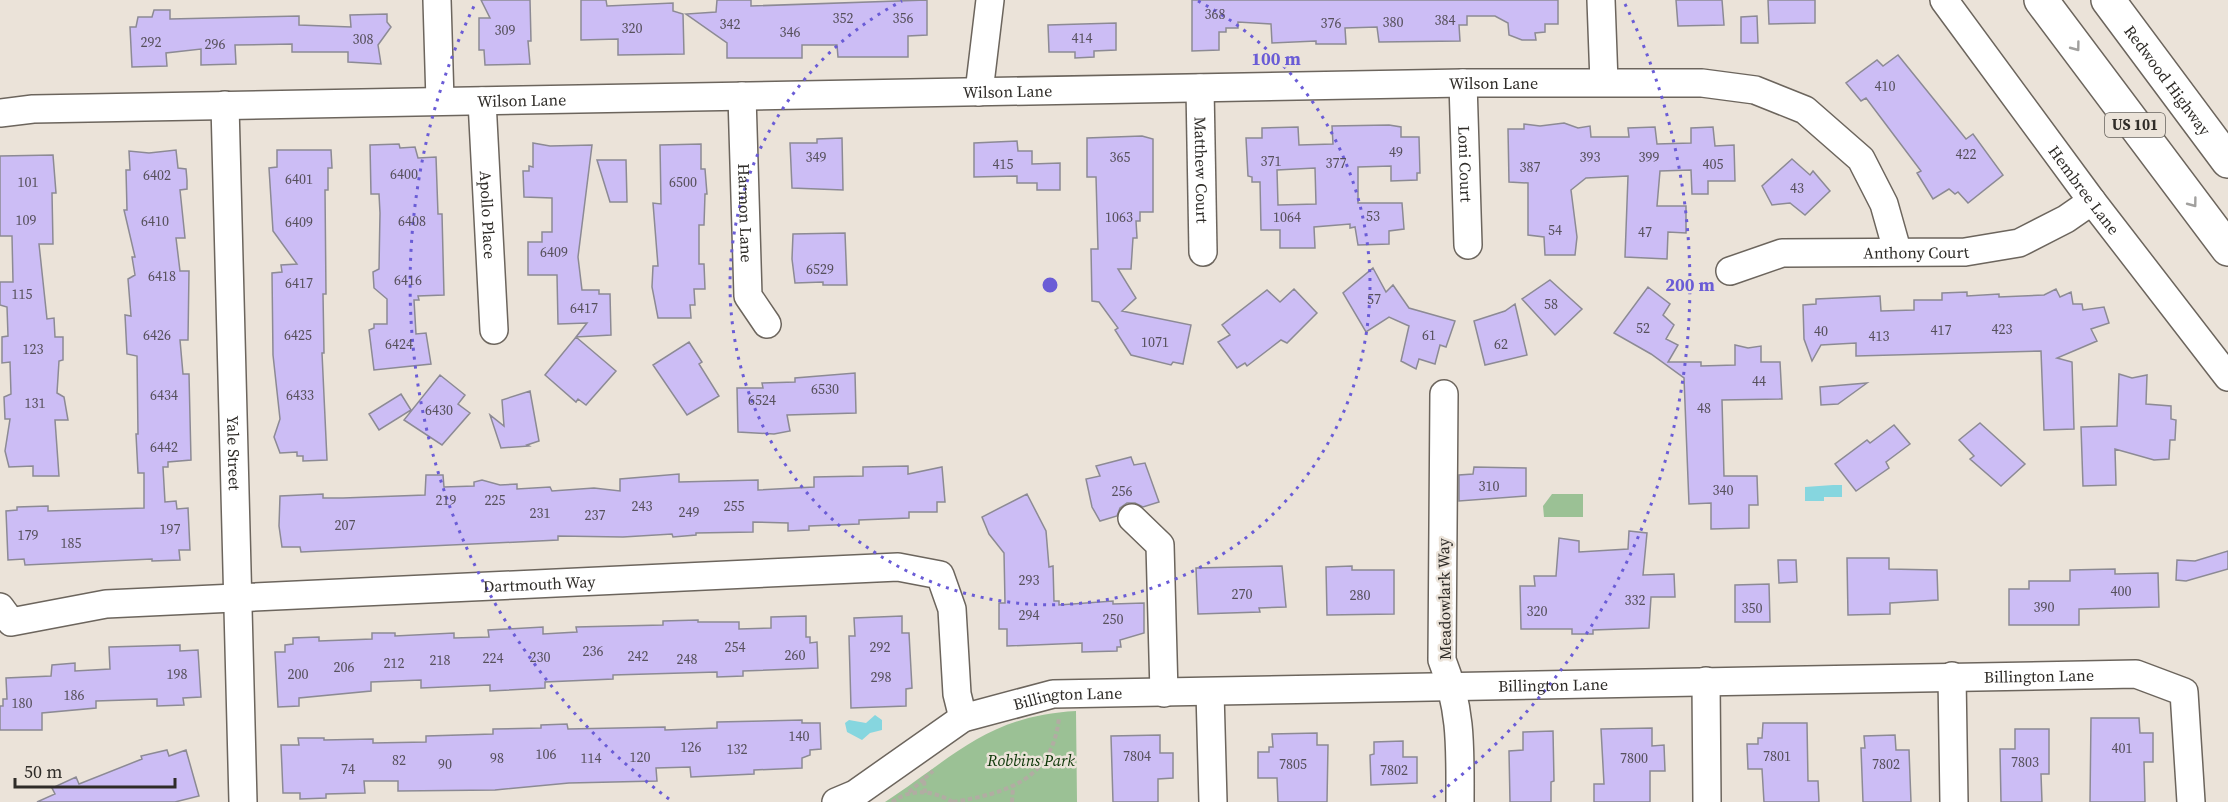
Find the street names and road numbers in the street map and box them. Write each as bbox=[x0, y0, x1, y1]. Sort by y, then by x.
street label: Redwood Highway bbox=[2119, 20, 2217, 141]
street label: Wilson Lane bbox=[1449, 72, 1538, 94]
street label: Wilson Lane bbox=[963, 79, 1052, 103]
street label: Wilson Lane bbox=[477, 88, 567, 112]
road number: US 101 bbox=[2105, 113, 2165, 137]
street label: Matthew Court bbox=[1190, 116, 1213, 224]
street label: Loni Court bbox=[1453, 125, 1478, 204]
street label: Hembree Lane bbox=[2044, 141, 2125, 239]
street label: Harmon Lane bbox=[733, 163, 758, 263]
street label: Apollo Place bbox=[475, 170, 501, 260]
street label: Anthony Court bbox=[1863, 240, 1971, 264]
street label: Yale Street bbox=[222, 415, 246, 492]
street label: Meadowlark Way bbox=[1432, 537, 1456, 660]
street label: Dartmouth Way bbox=[482, 570, 597, 597]
street label: Billington Lane bbox=[1984, 664, 2094, 688]
street label: Billington Lane bbox=[1498, 673, 1608, 697]
street label: Billington Lane bbox=[1011, 682, 1122, 715]

